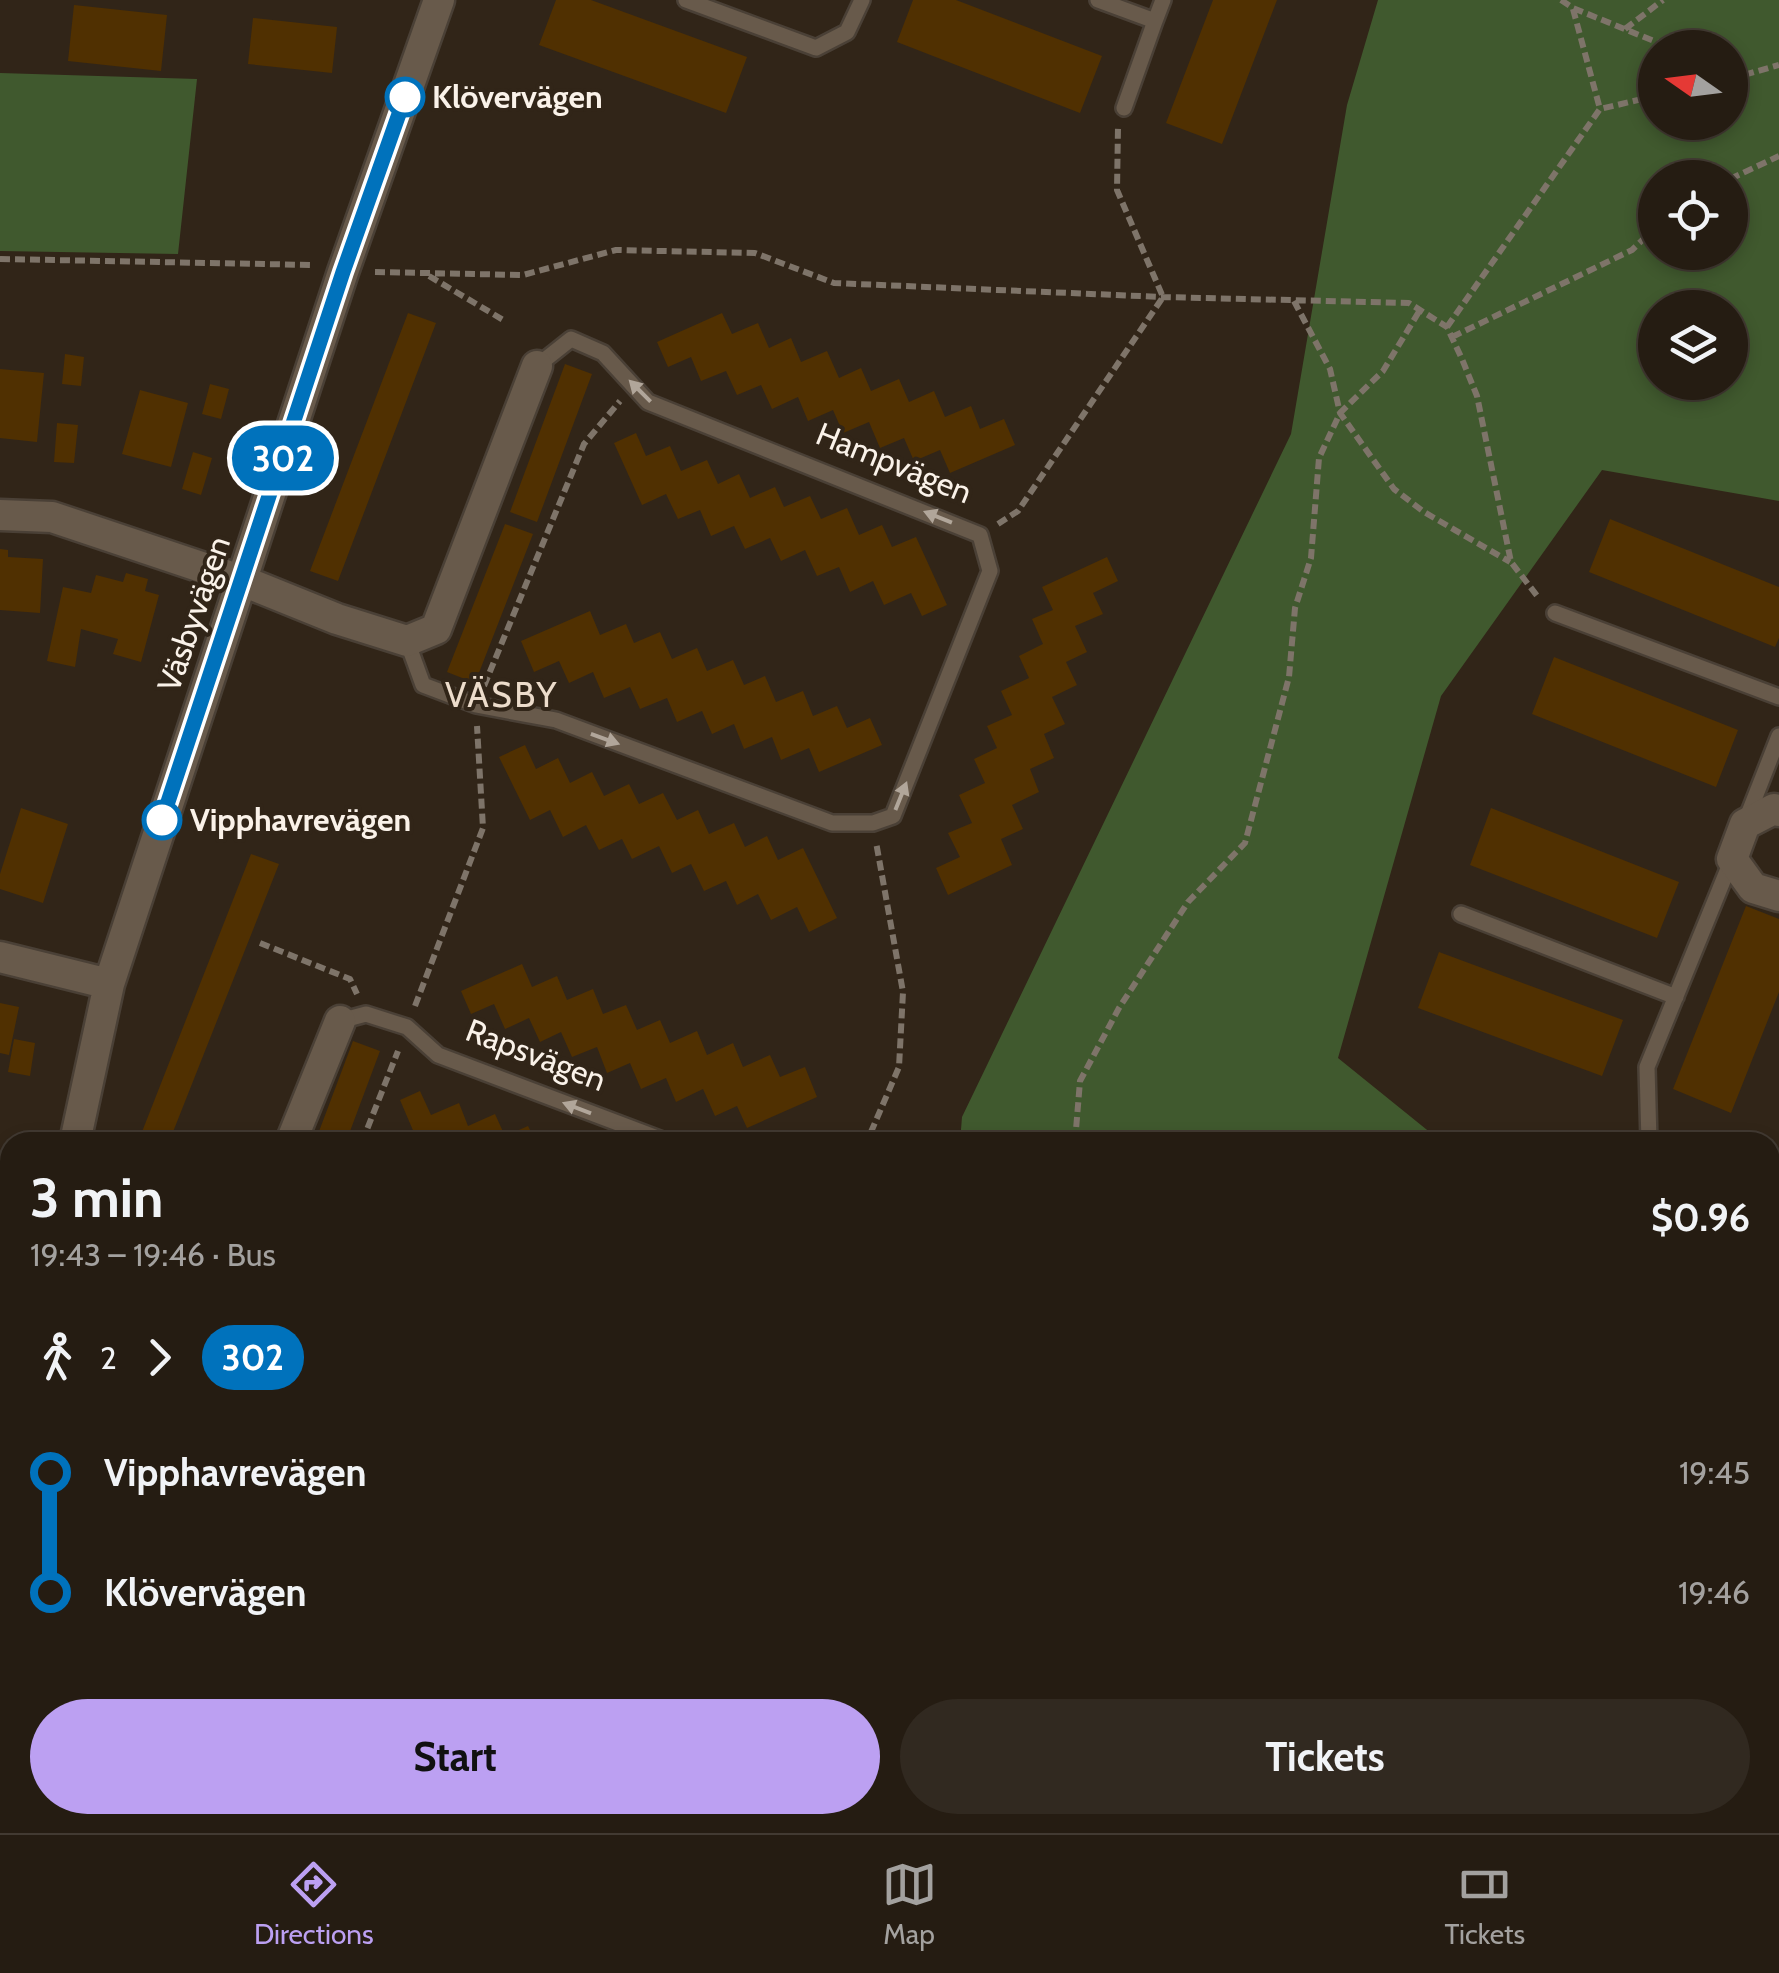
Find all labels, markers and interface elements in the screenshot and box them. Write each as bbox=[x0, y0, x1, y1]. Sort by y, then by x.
north arrow bbox=[1638, 30, 1748, 140]
map controls bbox=[1638, 30, 1748, 400]
place label: Klövervägen bbox=[432, 77, 603, 116]
marker: Klövervägen bbox=[386, 78, 424, 116]
button: locate bbox=[1638, 160, 1748, 270]
button: layers bbox=[1638, 290, 1748, 400]
one-way arrow bbox=[628, 379, 652, 403]
street label: Hampvägen bbox=[811, 414, 978, 511]
line badge: 302 bbox=[226, 426, 340, 490]
text: 302 bbox=[252, 437, 314, 480]
one-way arrow bbox=[923, 509, 953, 525]
street label: Väsbyvägen bbox=[149, 531, 238, 697]
district label: VÄSBY bbox=[445, 673, 559, 716]
one-way arrow bbox=[591, 732, 621, 747]
one-way arrow bbox=[893, 781, 909, 811]
place label: Vipphavrevägen bbox=[190, 800, 411, 839]
marker: Vipphavrevägen bbox=[143, 801, 181, 839]
street label: Rapsvägen bbox=[461, 1010, 612, 1099]
one-way arrow bbox=[562, 1100, 592, 1115]
text: 3 min bbox=[30, 1164, 163, 1231]
text: $0.96 bbox=[1651, 1194, 1750, 1241]
text: 19:43 – 19:46 · Bus bbox=[30, 1235, 276, 1274]
icon: walk bbox=[30, 1330, 85, 1385]
icon: forward bbox=[132, 1330, 187, 1385]
text: 302 bbox=[222, 1336, 284, 1379]
text: 2 bbox=[100, 1338, 117, 1377]
text: Vipphavrevägen bbox=[104, 1449, 367, 1496]
text: 19:45 bbox=[1679, 1453, 1750, 1492]
text: Klövervägen bbox=[104, 1569, 307, 1616]
text: 19:46 bbox=[1678, 1573, 1750, 1612]
button: Start bbox=[30, 1699, 880, 1814]
button: Tickets bbox=[900, 1699, 1750, 1814]
tab: Directions bbox=[254, 1857, 374, 1951]
tab: Map bbox=[882, 1857, 937, 1951]
tab: Tickets bbox=[1444, 1857, 1525, 1951]

